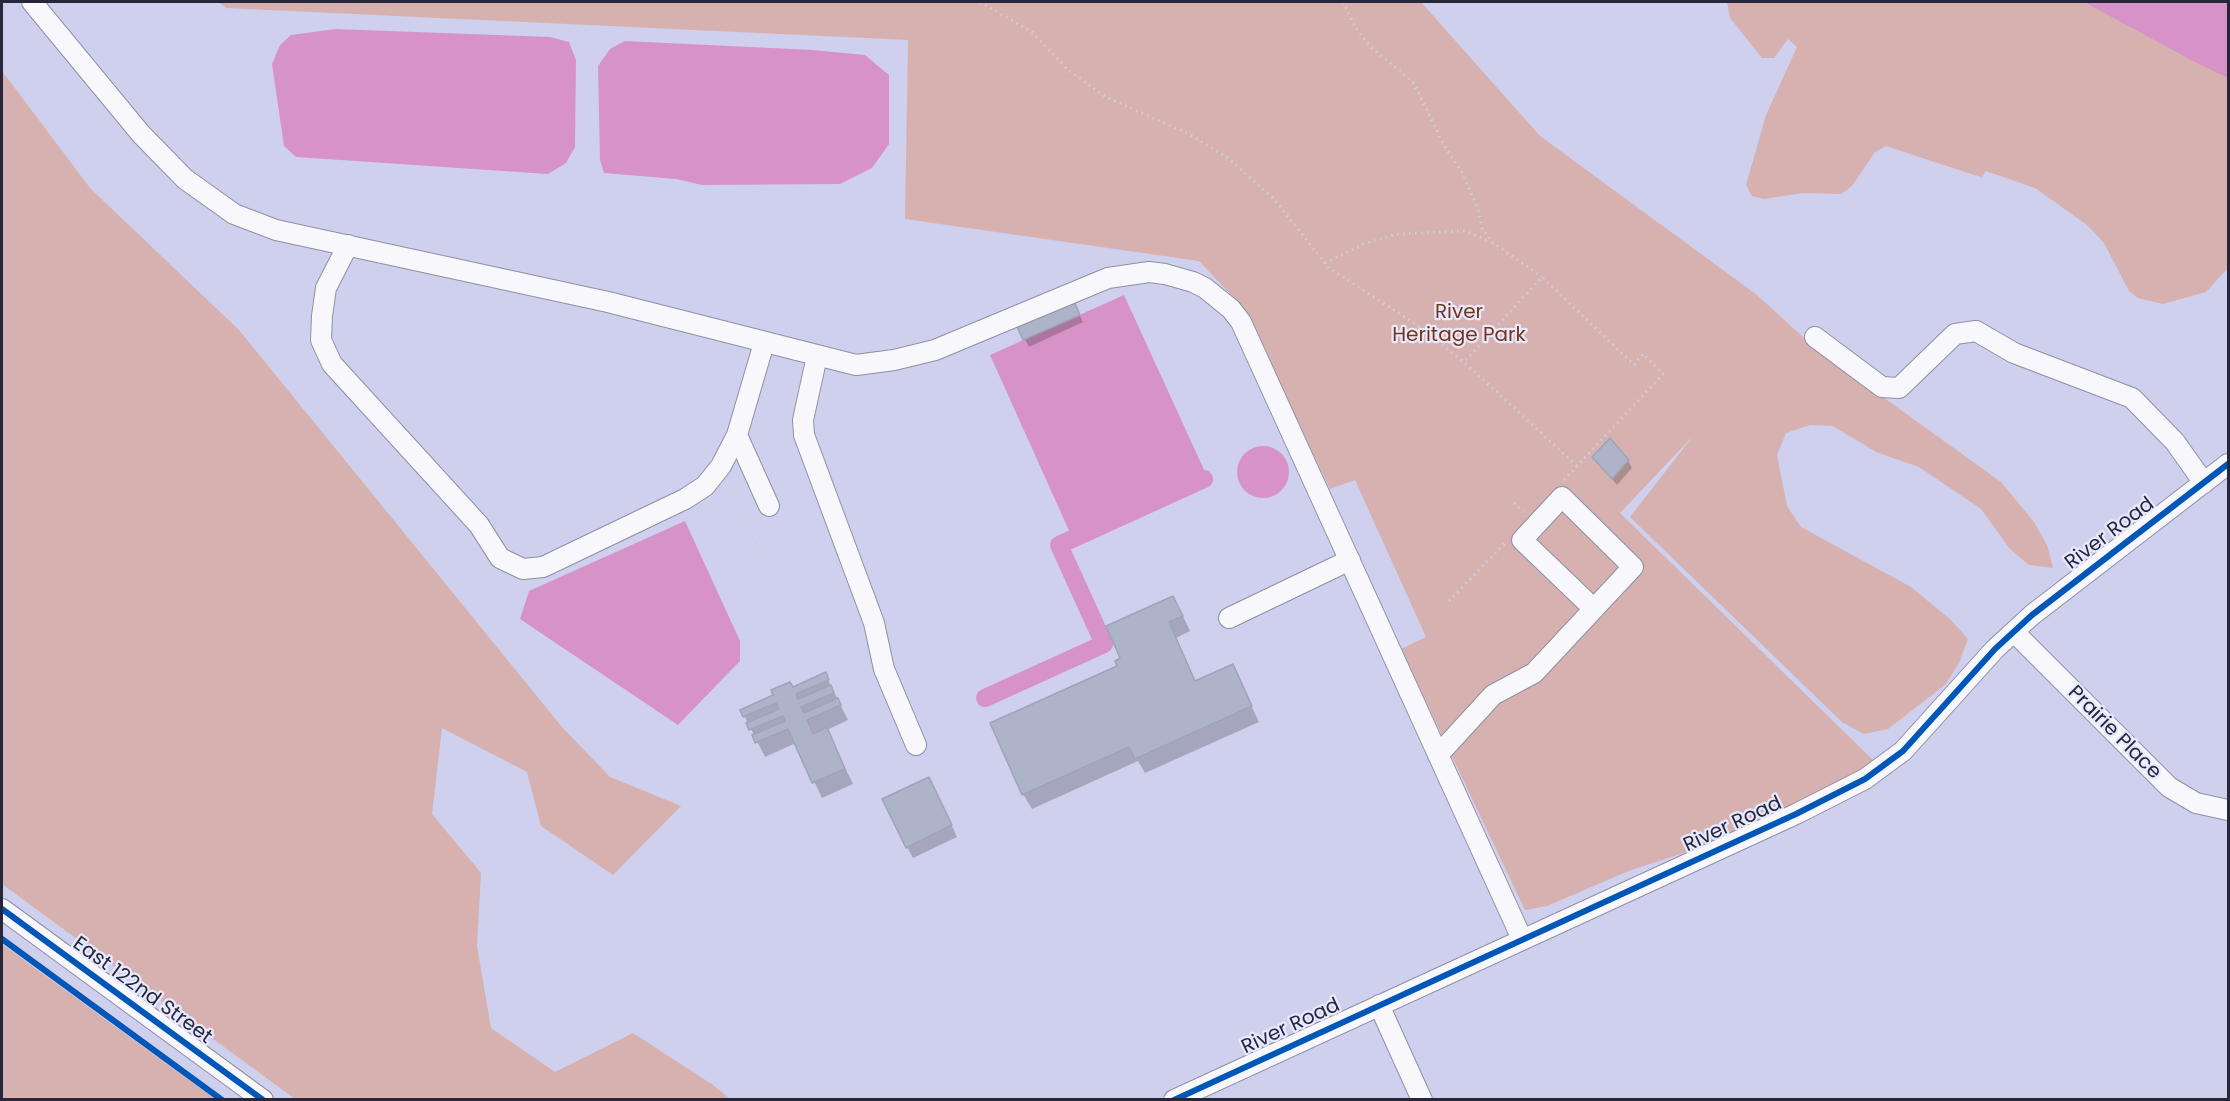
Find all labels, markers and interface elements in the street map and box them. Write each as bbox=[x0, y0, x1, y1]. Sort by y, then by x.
park label: River Heritage Park bbox=[1392, 301, 1526, 348]
street label: River Road bbox=[2061, 493, 2159, 575]
street label: Prairie Place bbox=[2062, 681, 2166, 785]
street label: River Road bbox=[1680, 792, 1786, 858]
street label: East 122nd Street bbox=[68, 932, 216, 1050]
street label: River Road bbox=[1238, 994, 1344, 1060]

